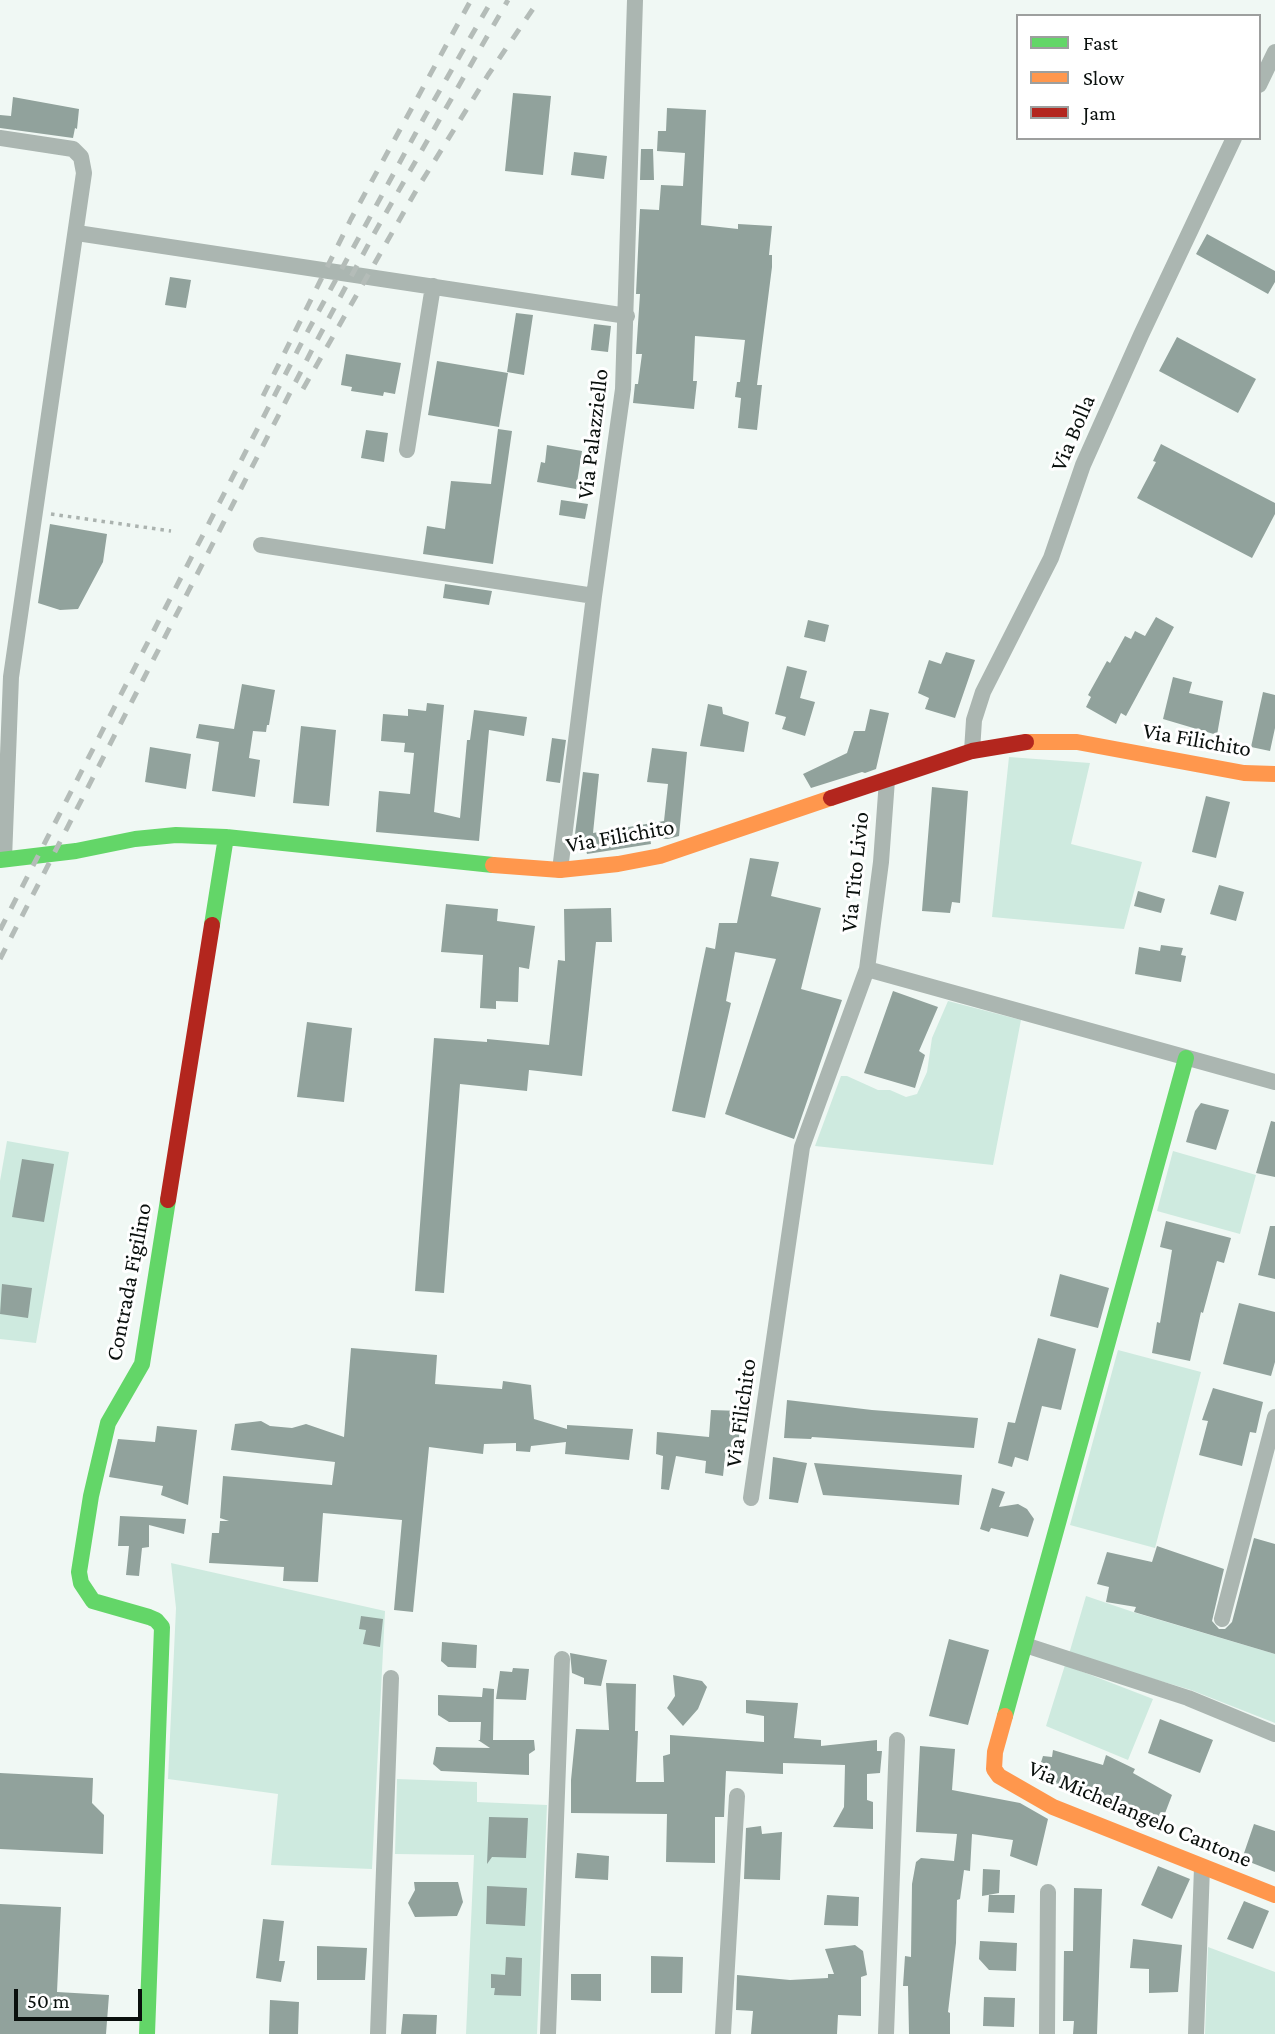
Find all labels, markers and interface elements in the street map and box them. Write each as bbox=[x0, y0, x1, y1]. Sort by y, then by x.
legend bbox=[1016, 14, 1261, 140]
text: Fast bbox=[1083, 31, 1118, 55]
text: Slow bbox=[1083, 66, 1124, 90]
text: Jam bbox=[1083, 101, 1116, 125]
street label: Via Palazziello bbox=[571, 367, 615, 501]
street label: Via Bolla bbox=[1045, 391, 1101, 475]
street label: Via Filichito bbox=[1141, 717, 1253, 763]
street label: Via Tito Livio bbox=[835, 810, 875, 934]
street label: Via Filichito bbox=[564, 813, 676, 859]
street label: Contrada Figilino bbox=[100, 1201, 158, 1363]
street label: Via Filichito bbox=[720, 1357, 762, 1469]
street label: Via Michelangelo Cantone bbox=[1024, 1754, 1256, 1874]
scale bar bbox=[18, 1974, 145, 2018]
text: 50 m bbox=[27, 1989, 70, 2013]

